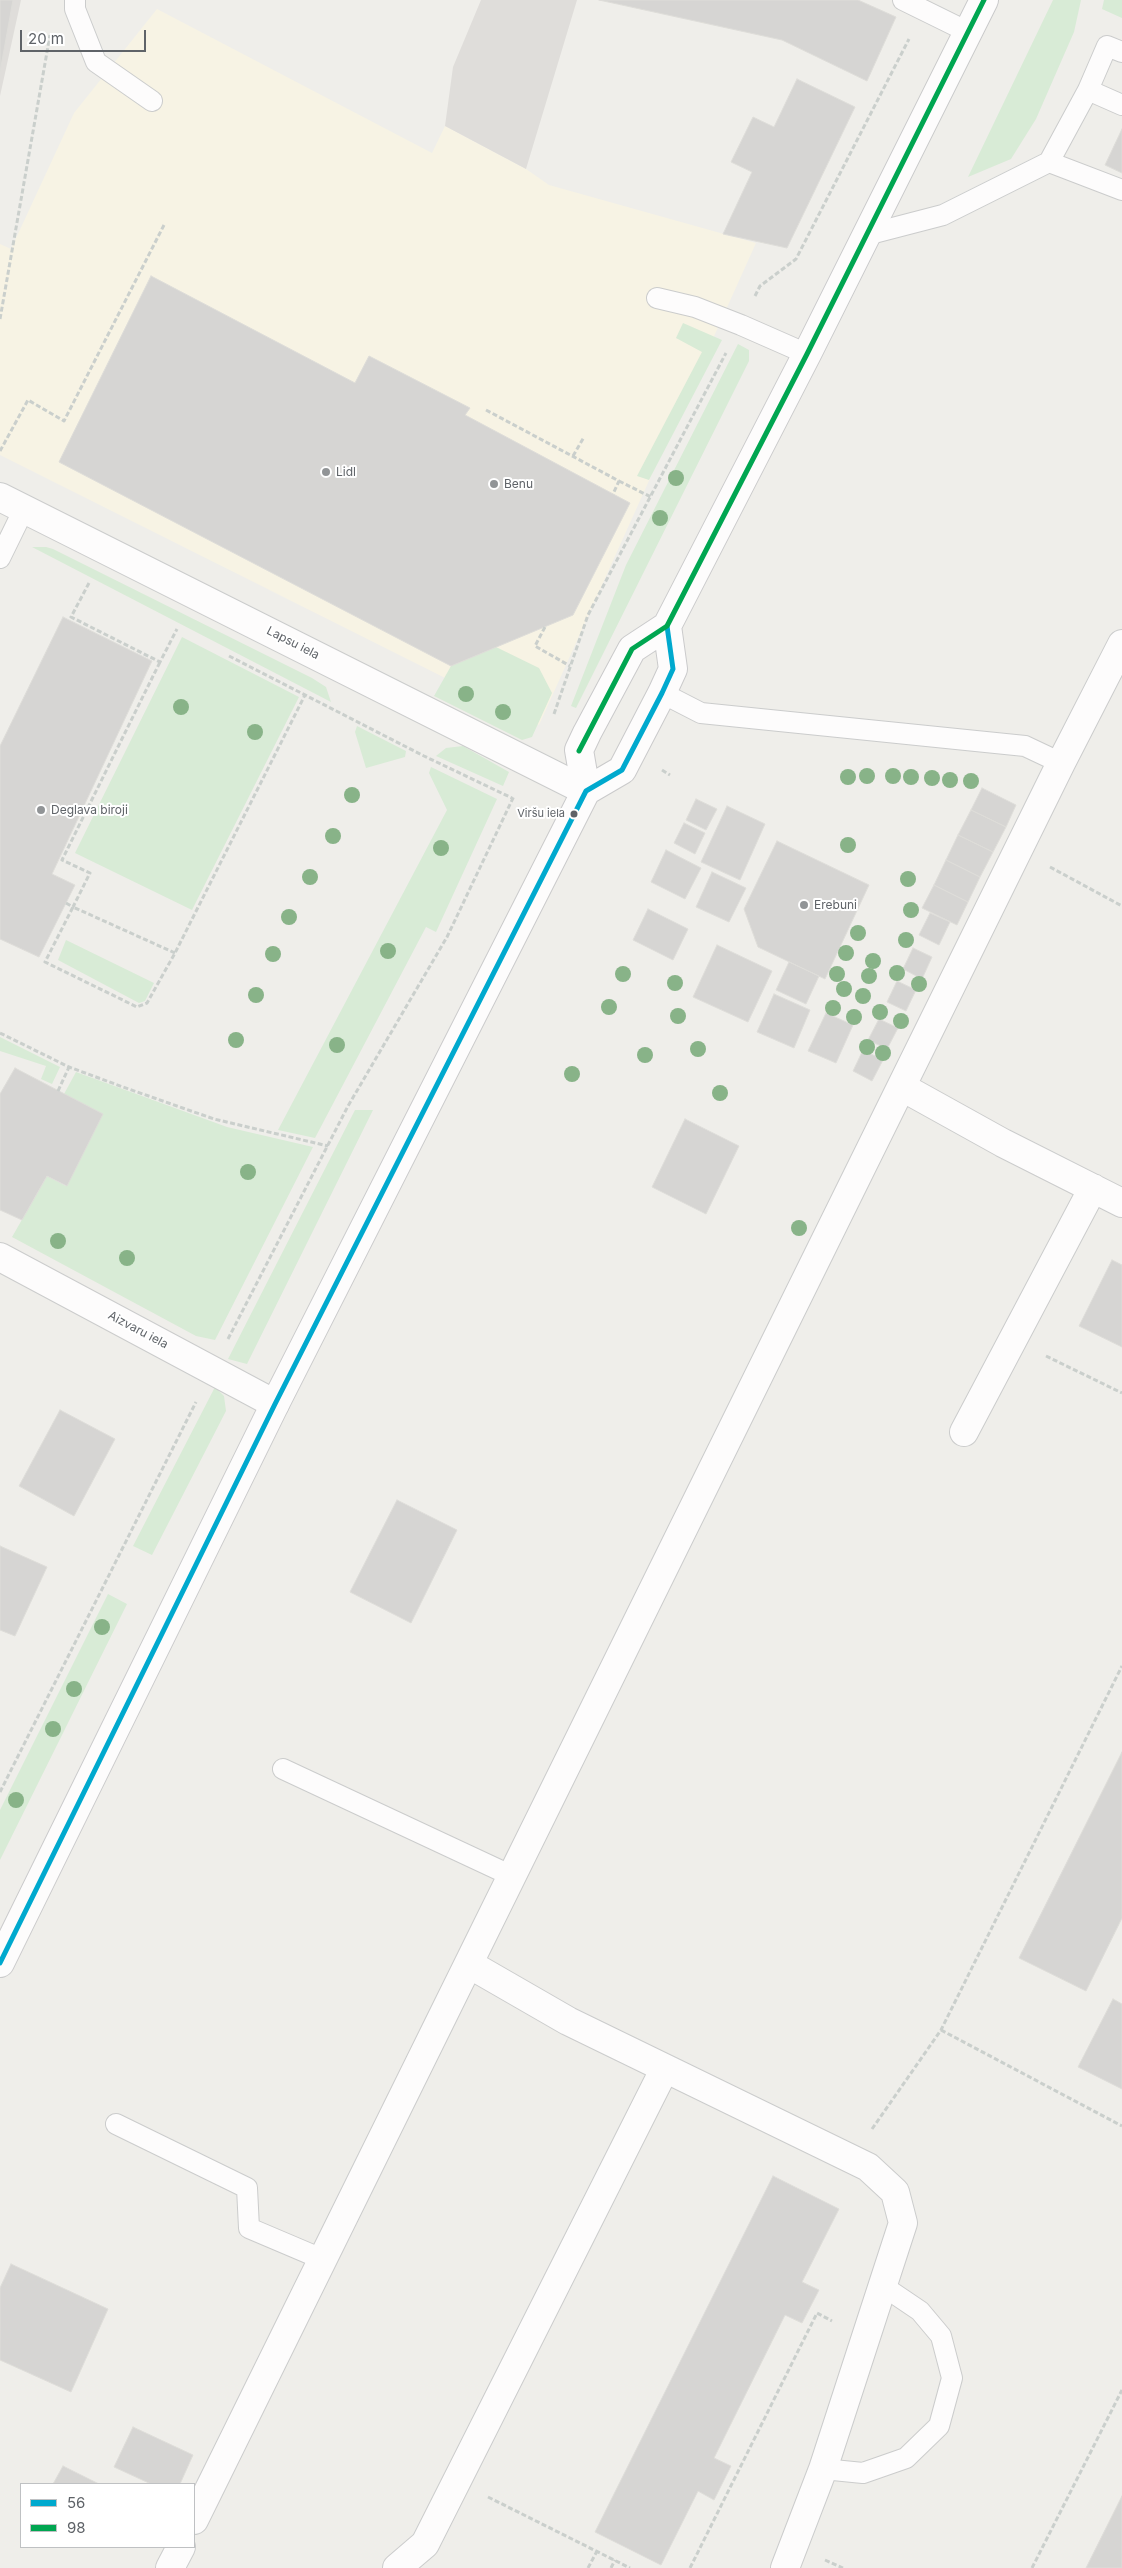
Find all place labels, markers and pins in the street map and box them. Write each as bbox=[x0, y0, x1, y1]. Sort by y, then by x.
place label: Lidl bbox=[336, 465, 356, 479]
marker: Lidl bbox=[320, 466, 332, 478]
place label: Benu bbox=[504, 477, 533, 491]
marker: Benu bbox=[488, 478, 500, 490]
place label: Deglava biroji bbox=[51, 803, 128, 817]
marker: Deglava biroji bbox=[35, 804, 47, 816]
place label: Viršu iela bbox=[517, 807, 565, 821]
marker: Viršu iela bbox=[569, 809, 579, 819]
place label: Erebuni bbox=[814, 898, 857, 912]
marker: Erebuni bbox=[798, 899, 810, 911]

